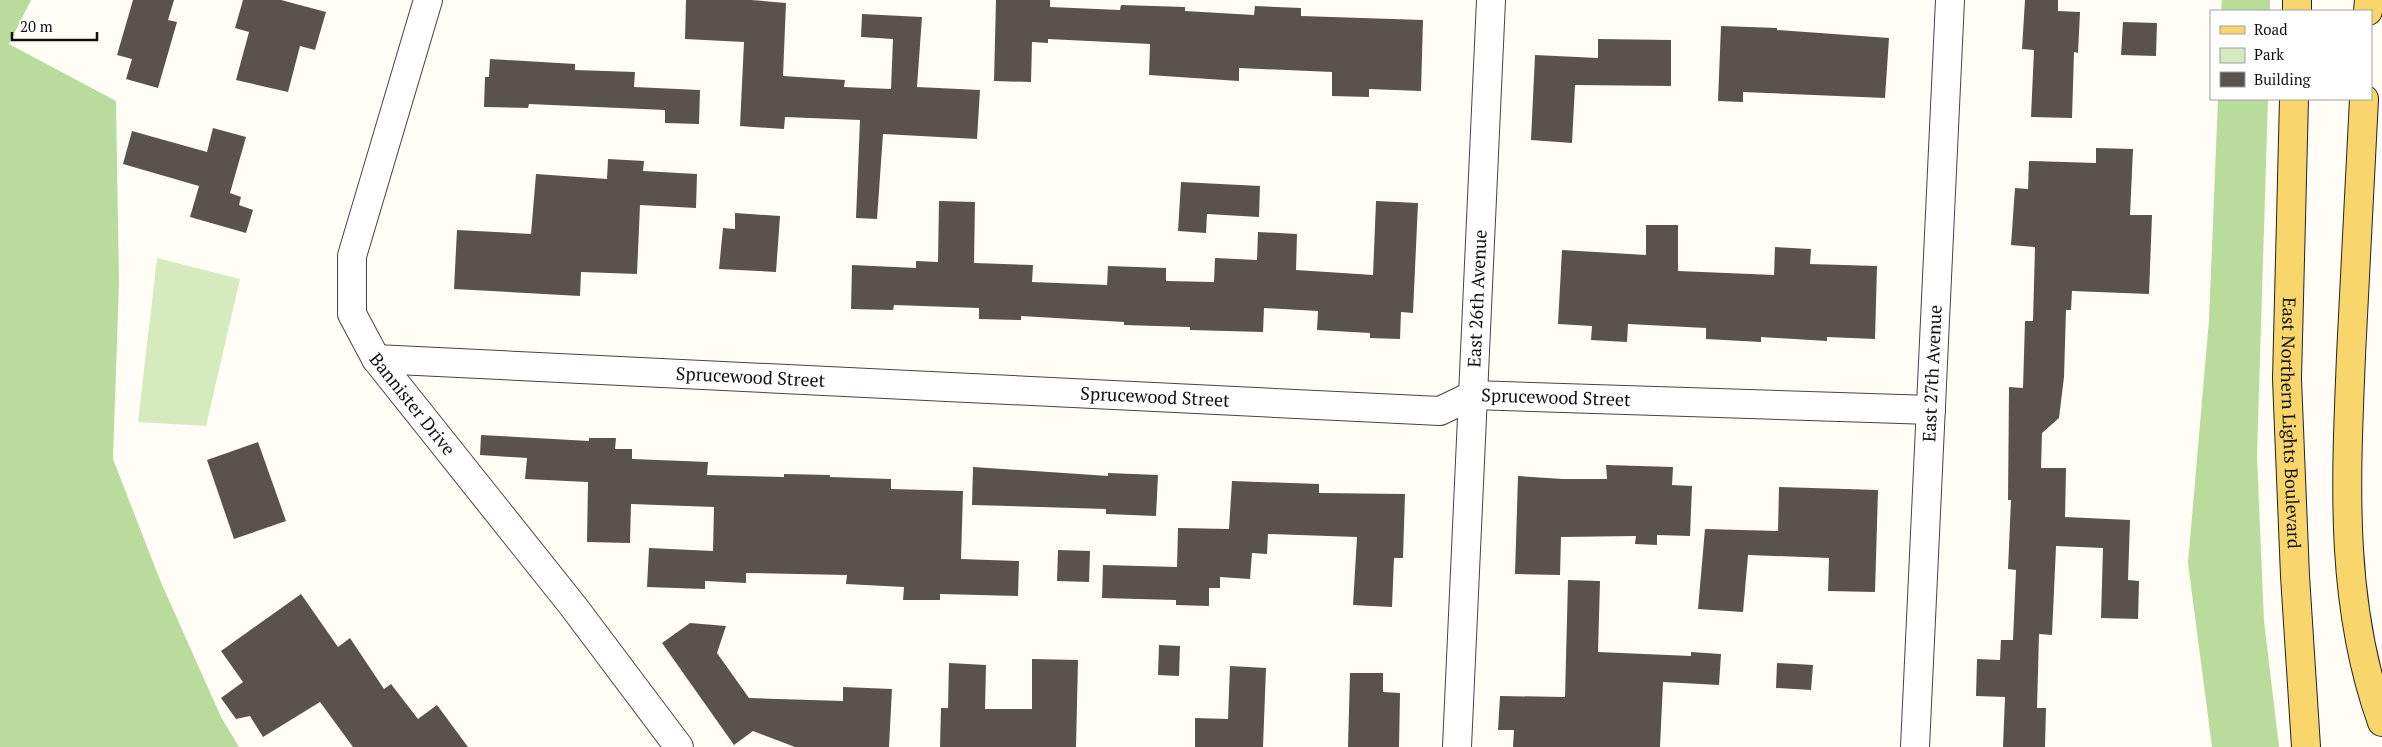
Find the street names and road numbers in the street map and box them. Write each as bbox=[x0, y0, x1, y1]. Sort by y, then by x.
street label: East 26th Avenue bbox=[1461, 229, 1492, 368]
street label: East Northern Lights Boulevard bbox=[2276, 297, 2307, 549]
street label: East 27th Avenue bbox=[1916, 304, 1947, 442]
street label: Bannister Drive bbox=[365, 347, 461, 460]
street label: Sprucewood Street bbox=[675, 361, 826, 392]
street label: Sprucewood Street bbox=[1080, 380, 1231, 412]
street label: Sprucewood Street bbox=[1481, 382, 1631, 411]

